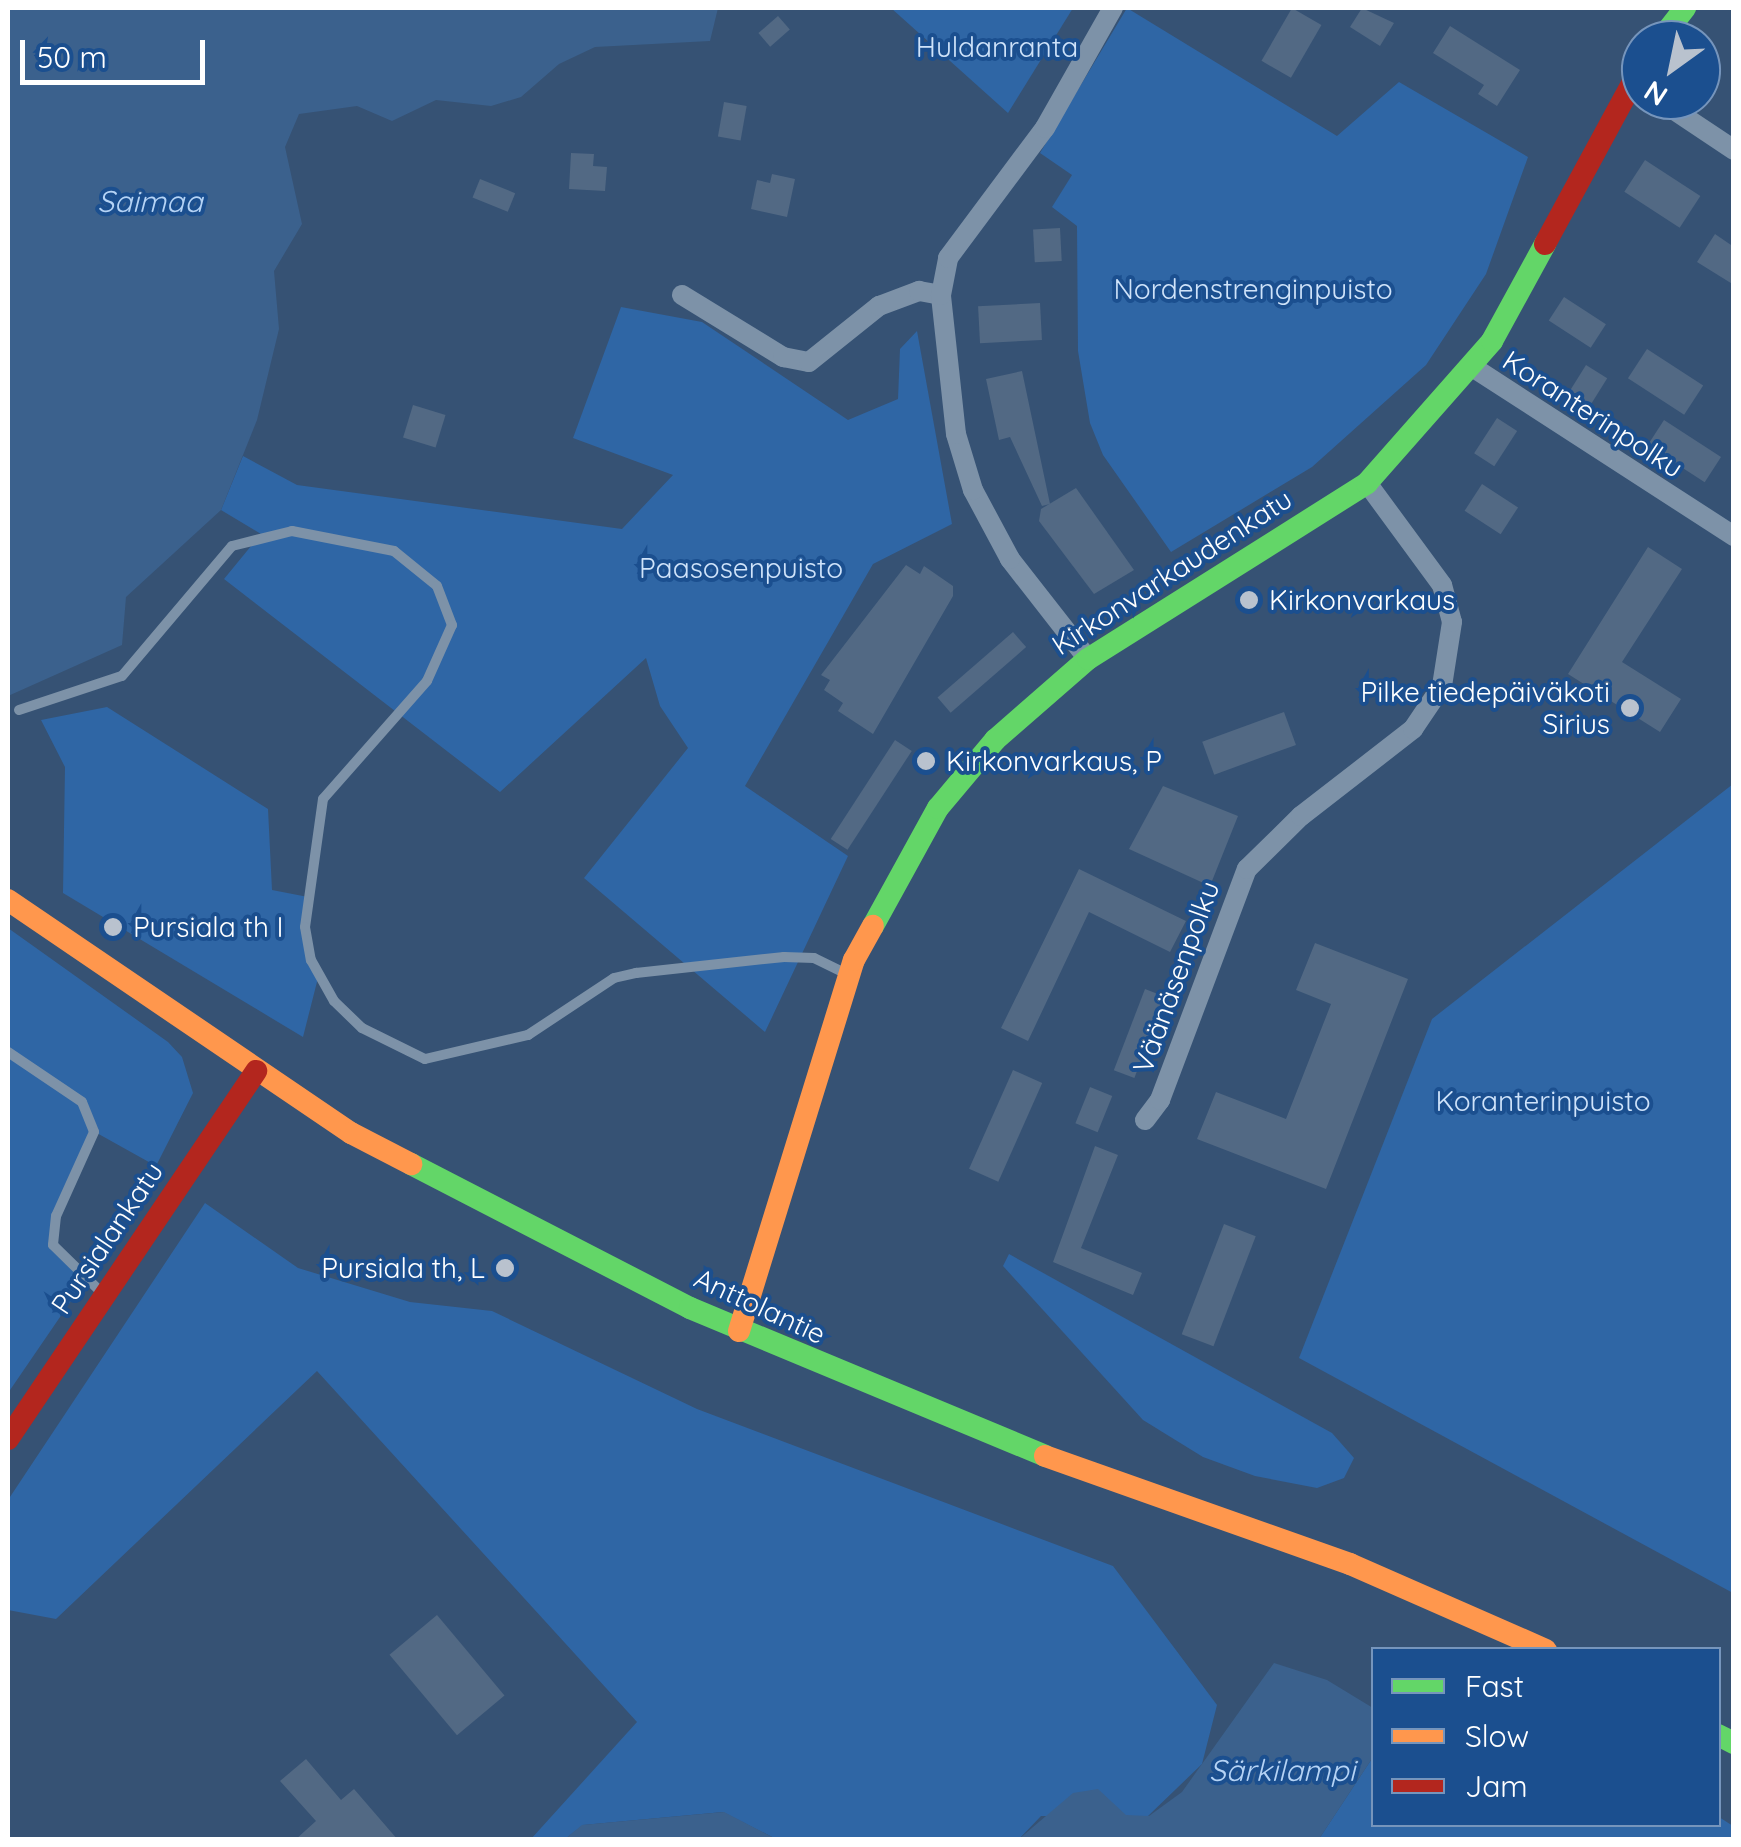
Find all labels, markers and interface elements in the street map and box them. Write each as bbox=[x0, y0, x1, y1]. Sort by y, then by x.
scale bar bbox=[25, 20, 210, 82]
north arrow bbox=[1621, 20, 1721, 120]
park label: Huldanranta bbox=[916, 30, 1078, 64]
text: 50 m bbox=[37, 38, 107, 76]
text: N bbox=[1637, 74, 1674, 114]
water label: Saimaa bbox=[97, 183, 203, 219]
park label: Nordenstrenginpuisto bbox=[1113, 272, 1393, 306]
street label: Koranterinpolku bbox=[1497, 343, 1689, 485]
street label: Kirkonvarkaudenkatu bbox=[1046, 482, 1298, 662]
park label: Paasosenpuisto bbox=[639, 551, 843, 585]
place label: Kirkonvarkaus bbox=[1269, 583, 1455, 617]
marker: Kirkonvarkaus bbox=[1238, 589, 1260, 611]
place label: Pilke tiedepäiväkoti Sirius bbox=[1361, 675, 1610, 741]
marker: Pilke tiedepäiväkoti Sirius bbox=[1619, 697, 1641, 719]
place label: Kirkonvarkaus, P bbox=[946, 744, 1162, 778]
marker: Kirkonvarkaus, P bbox=[915, 750, 937, 772]
street label: Väänäsenpolku bbox=[1126, 876, 1226, 1078]
place label: Pursiala th I bbox=[133, 910, 283, 944]
marker: Pursiala th I bbox=[102, 916, 124, 938]
park label: Koranterinpuisto bbox=[1435, 1084, 1651, 1118]
street label: Pursialankatu bbox=[44, 1156, 170, 1320]
place label: Pursiala th, L bbox=[321, 1251, 485, 1285]
marker: Pursiala th, L bbox=[494, 1257, 516, 1279]
street label: Anttolantie bbox=[689, 1261, 831, 1351]
legend bbox=[1371, 1647, 1721, 1827]
text: Fast bbox=[1465, 1667, 1524, 1705]
text: Slow bbox=[1465, 1717, 1529, 1755]
water label: Särkilampi bbox=[1209, 1752, 1355, 1788]
text: Jam bbox=[1465, 1767, 1528, 1805]

